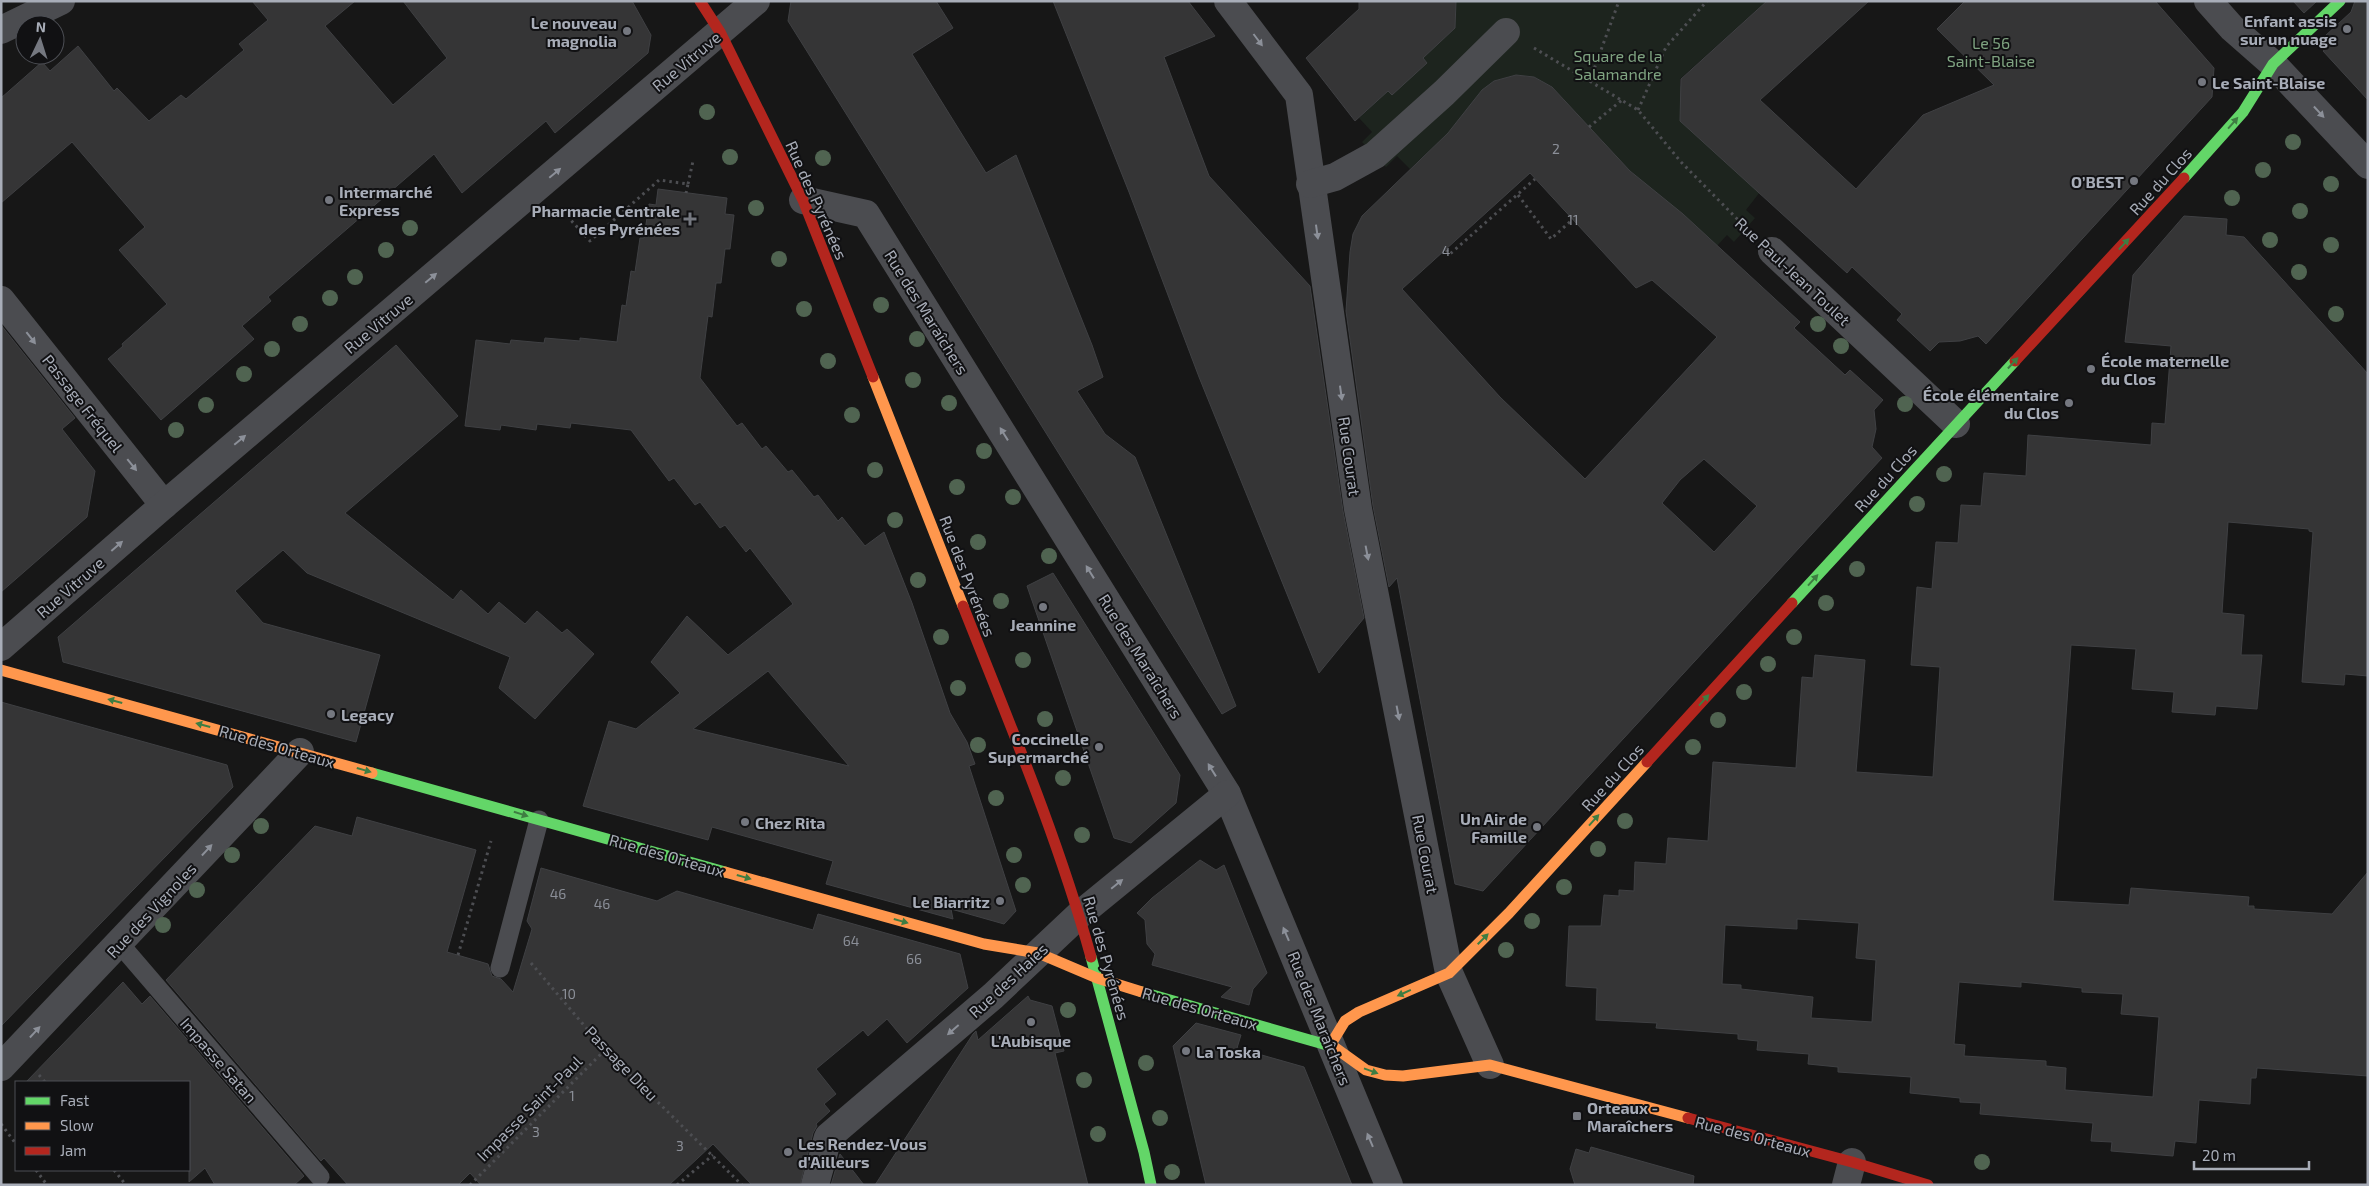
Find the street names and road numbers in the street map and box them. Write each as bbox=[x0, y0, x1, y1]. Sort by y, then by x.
street label: Rue Vitruve bbox=[648, 27, 724, 95]
street label: Rue des Pyrénées bbox=[782, 138, 852, 262]
street label: Rue du Clos bbox=[2125, 143, 2195, 219]
street label: Rue Paul-Jean Toulet bbox=[1732, 213, 1854, 329]
street label: Rue des Maraîchers bbox=[881, 246, 973, 378]
street label: Rue Vitruve bbox=[340, 289, 416, 357]
street label: Passage Fréquel bbox=[39, 350, 127, 456]
street label: Rue Courat bbox=[1335, 415, 1365, 497]
street label: Rue du Clos bbox=[1850, 440, 1920, 516]
street label: Rue des Pyrénées bbox=[936, 513, 1000, 639]
street label: Rue Vitruve bbox=[32, 553, 108, 621]
street label: Rue des Maraîchers bbox=[1095, 590, 1187, 722]
street label: Rue des Orteaux bbox=[217, 720, 337, 772]
street label: Rue du Clos bbox=[1577, 739, 1647, 815]
street label: Rue Courat bbox=[1409, 813, 1443, 895]
street label: Rue des Orteaux bbox=[607, 829, 727, 881]
street label: Rue des Vignoles bbox=[102, 859, 200, 961]
street label: Rue des Pyrénées bbox=[1080, 894, 1134, 1022]
street label: Rue des Haies bbox=[965, 939, 1051, 1021]
street label: Rue des Maraîchers bbox=[1284, 948, 1356, 1088]
street label: Rue des Orteaux bbox=[1140, 982, 1260, 1034]
street label: Impasse Satan bbox=[177, 1014, 261, 1106]
street label: Passage Dieu bbox=[582, 1022, 662, 1104]
street label: Impasse Saint-Paul bbox=[472, 1051, 586, 1165]
street label: Rue des Orteaux bbox=[1693, 1111, 1813, 1161]

